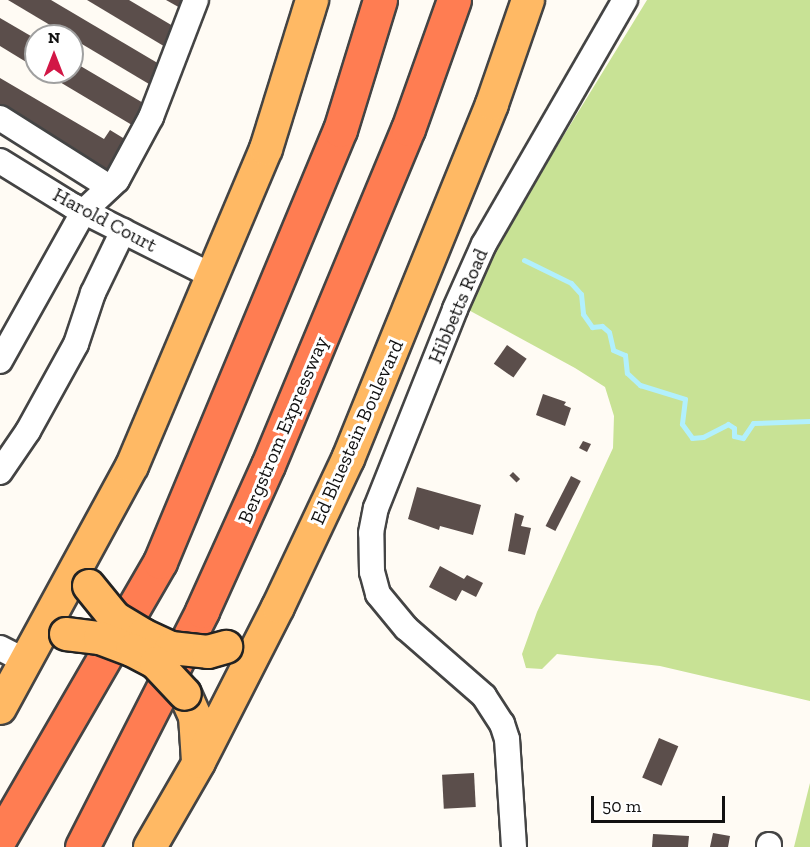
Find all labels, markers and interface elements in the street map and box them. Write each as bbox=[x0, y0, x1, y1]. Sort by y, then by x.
north arrow bbox=[24, 24, 84, 84]
text: N bbox=[48, 28, 60, 47]
street label: Harold Court bbox=[49, 183, 161, 257]
street label: Hibbetts Road bbox=[423, 245, 493, 367]
street label: Bergstrom Expressway bbox=[233, 333, 333, 527]
street label: Ed Bluestein Boulevard bbox=[305, 336, 409, 528]
scale bar bbox=[594, 784, 728, 822]
text: 50 m bbox=[602, 795, 641, 817]

